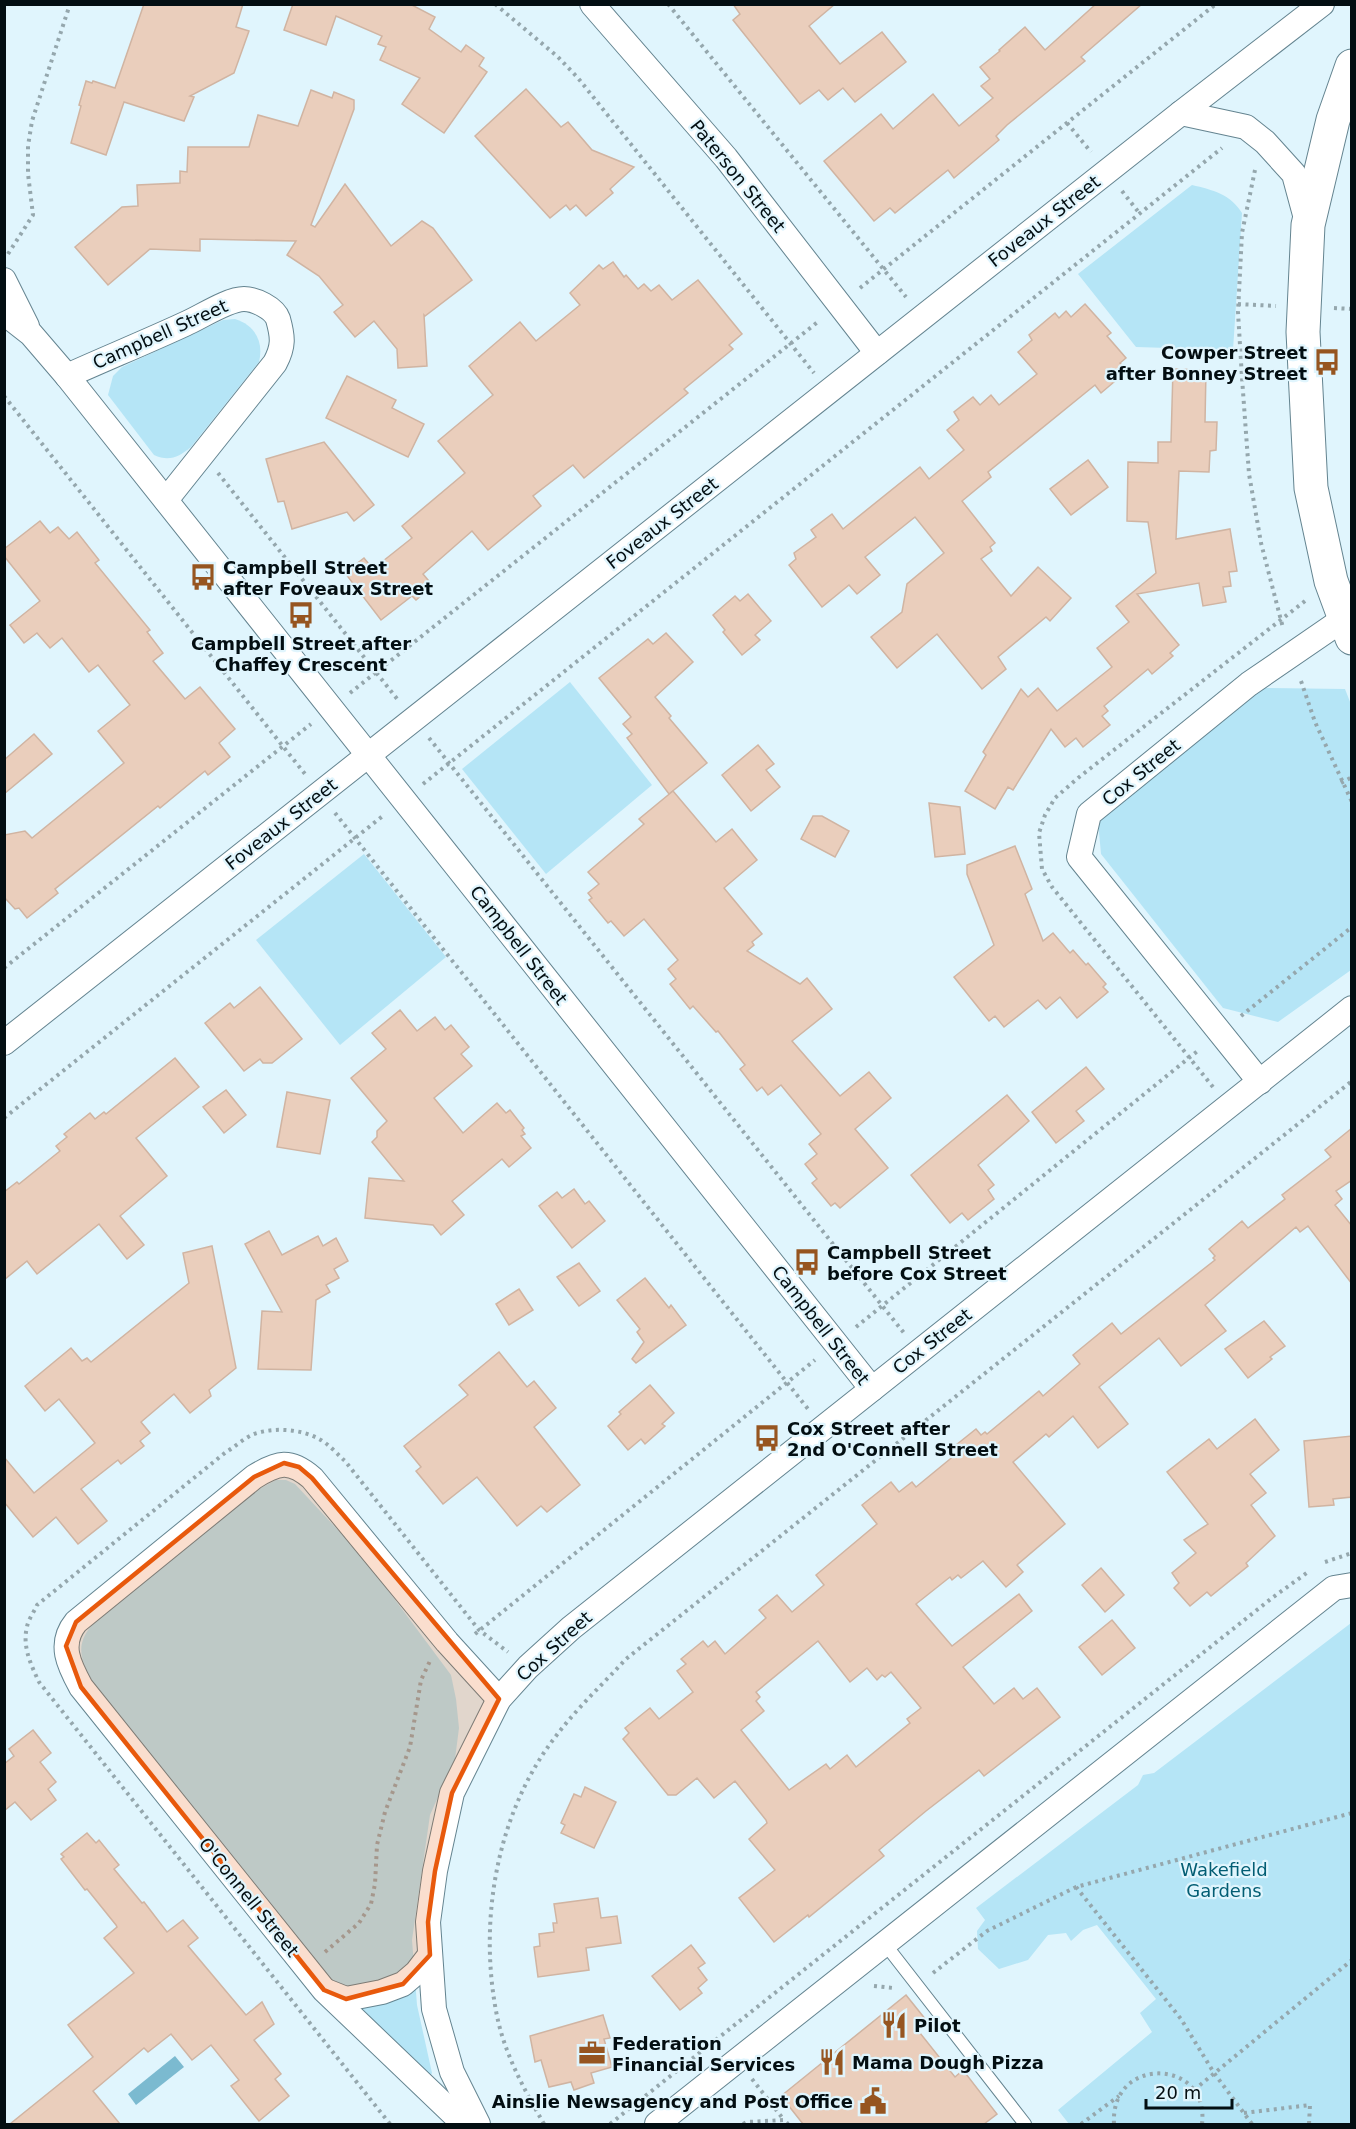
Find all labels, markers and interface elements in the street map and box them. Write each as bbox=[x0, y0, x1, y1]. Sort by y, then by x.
street label: Paterson Street bbox=[686, 115, 790, 237]
street label: Foveaux Street bbox=[984, 171, 1104, 271]
street label: Campbell Street bbox=[89, 295, 231, 373]
place label: Cowper Street after Bonney Street bbox=[1106, 342, 1307, 384]
bus stop icon: Cowper Street after Bonney Street bbox=[1312, 347, 1342, 377]
street label: Foveaux Street bbox=[602, 473, 722, 573]
place label: Campbell Street after Foveaux Street bbox=[223, 557, 434, 599]
bus stop icon: Campbell Street after Foveaux Street bbox=[188, 562, 218, 592]
bus stop icon: Campbell Street after Chaffey Crescent bbox=[286, 600, 316, 630]
place label: Campbell Street after Chaffey Crescent bbox=[191, 633, 411, 675]
street label: Cox Street bbox=[1098, 734, 1184, 810]
street label: Foveaux Street bbox=[221, 774, 341, 874]
street label: Campbell Street bbox=[466, 881, 572, 1009]
place label: Campbell Street before Cox Street bbox=[827, 1242, 1007, 1284]
bus stop icon: Campbell Street before Cox Street bbox=[792, 1247, 822, 1277]
street label: Campbell Street bbox=[768, 1261, 874, 1389]
street label: Cox Street bbox=[888, 1304, 976, 1378]
place label: Cox Street after 2nd O'Connell Street bbox=[787, 1418, 998, 1460]
bus stop icon: Cox Street after 2nd O'Connell Street bbox=[752, 1423, 782, 1453]
street label: Cox Street bbox=[512, 1607, 596, 1685]
street label: O'Connell Street bbox=[195, 1833, 303, 1961]
park label: Wakefield Gardens bbox=[1180, 1859, 1268, 1901]
restaurant icon: Pilot bbox=[879, 2010, 909, 2040]
place label: Pilot bbox=[914, 2015, 961, 2036]
place label: Federation Financial Services bbox=[612, 2033, 795, 2075]
office icon: Federation Financial Services bbox=[577, 2038, 607, 2068]
restaurant icon: Mama Dough Pizza bbox=[817, 2047, 847, 2077]
place label: Mama Dough Pizza bbox=[852, 2052, 1044, 2073]
scale bar bbox=[1146, 2072, 1232, 2110]
text: 20 m bbox=[1155, 2082, 1201, 2103]
public building icon: Ainslie Newsagency and Post Office bbox=[858, 2086, 888, 2116]
place label: Ainslie Newsagency and Post Office bbox=[492, 2091, 853, 2112]

